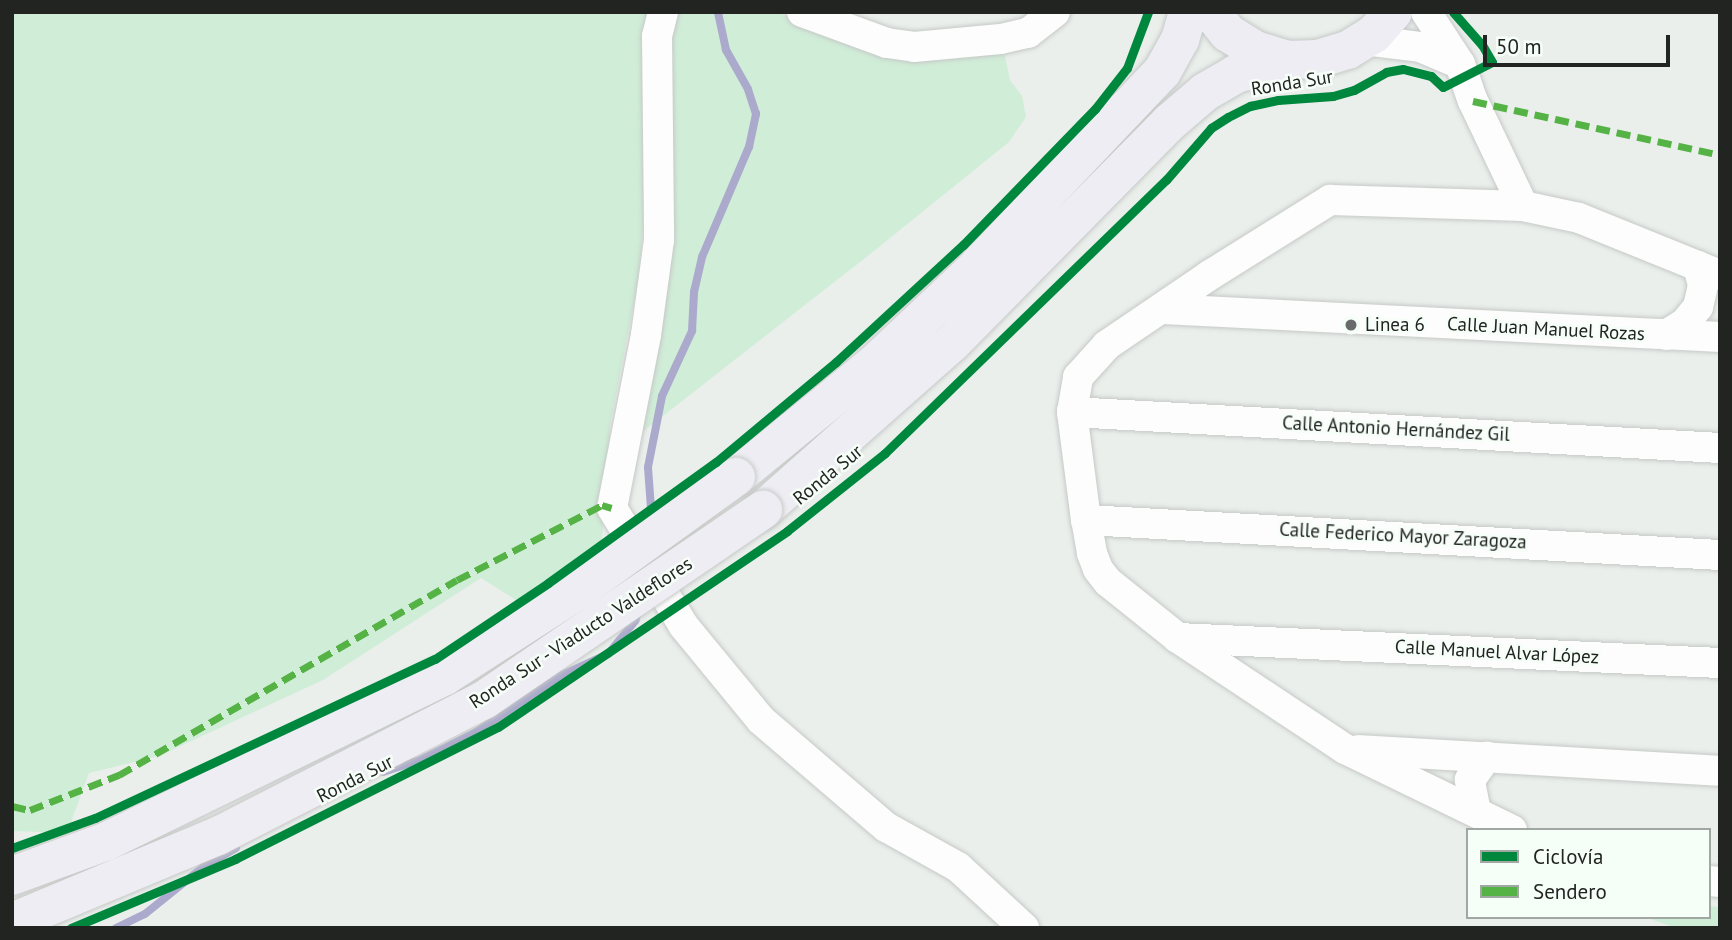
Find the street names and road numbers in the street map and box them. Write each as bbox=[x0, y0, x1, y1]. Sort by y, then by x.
street label: Ronda Sur bbox=[1249, 65, 1335, 101]
street label: Calle Juan Manuel Rozas bbox=[1447, 312, 1645, 346]
street label: Calle Antonio Hernández Gil bbox=[1281, 412, 1511, 446]
street label: Ronda Sur bbox=[789, 440, 867, 510]
street label: Calle Federico Mayor Zaragoza bbox=[1279, 518, 1527, 554]
street label: Ronda Sur - Viaducto Valdeflores bbox=[464, 551, 698, 715]
street label: Calle Manuel Alvar López bbox=[1394, 635, 1600, 669]
street label: Ronda Sur bbox=[313, 750, 397, 808]

